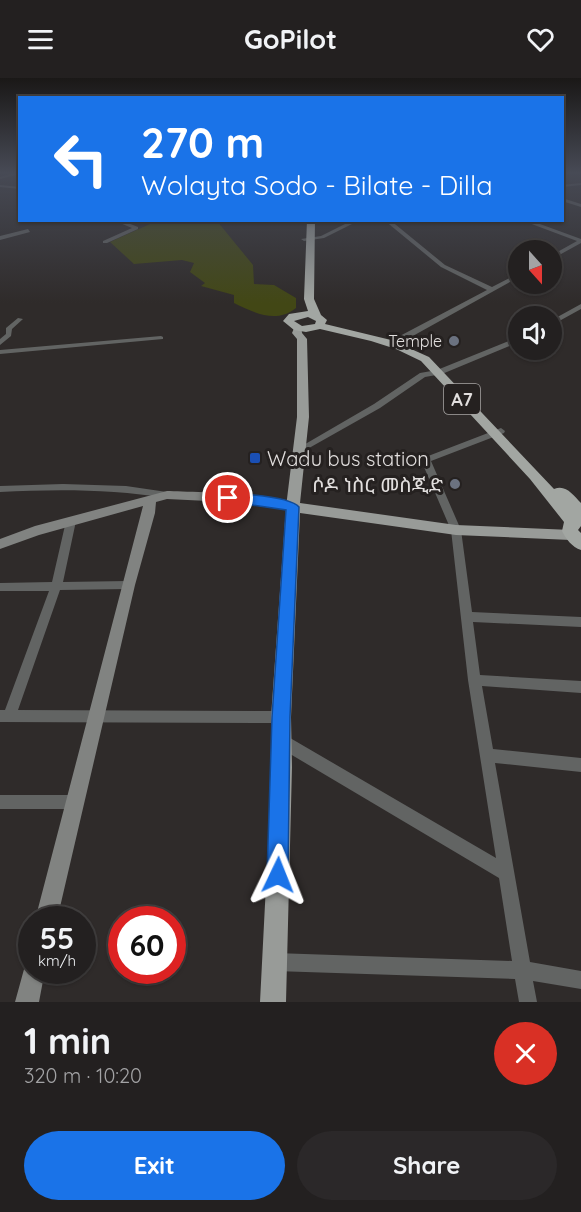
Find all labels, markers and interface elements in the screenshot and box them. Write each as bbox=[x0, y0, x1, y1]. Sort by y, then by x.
text: GoPilot bbox=[244, 22, 337, 56]
icon: menu bbox=[24, 23, 57, 56]
icon: heart bbox=[524, 23, 557, 56]
text: 270 m bbox=[141, 116, 264, 169]
icon: left bbox=[42, 120, 120, 198]
text: Wolayta Sodo - Bilate - Dilla bbox=[141, 168, 493, 202]
north arrow bbox=[508, 240, 562, 294]
map controls bbox=[508, 240, 562, 360]
button: sound bbox=[508, 306, 562, 360]
place label: Temple bbox=[388, 331, 442, 351]
marker: Temple bbox=[447, 334, 461, 348]
road number: A7 bbox=[444, 384, 480, 414]
place label: Wadu bus station bbox=[267, 446, 429, 471]
marker: Wadu bus station bbox=[248, 451, 262, 465]
pin bbox=[202, 472, 253, 523]
place label: ሶዶ ነስር መስጂድ bbox=[312, 472, 443, 497]
marker: ሶዶ ነስር መስጂድ bbox=[448, 477, 462, 491]
icon: arrive bbox=[211, 481, 244, 514]
position arrow bbox=[246, 843, 310, 907]
speed limit sign: 60 bbox=[108, 906, 186, 984]
text: 55 bbox=[40, 919, 74, 957]
text: km/h bbox=[38, 951, 76, 970]
text: 1 min bbox=[24, 1018, 111, 1063]
button: close bbox=[494, 1022, 557, 1085]
text: 320 m · 10:20 bbox=[24, 1063, 142, 1088]
button: Exit bbox=[24, 1131, 285, 1200]
button: Share bbox=[297, 1131, 557, 1200]

